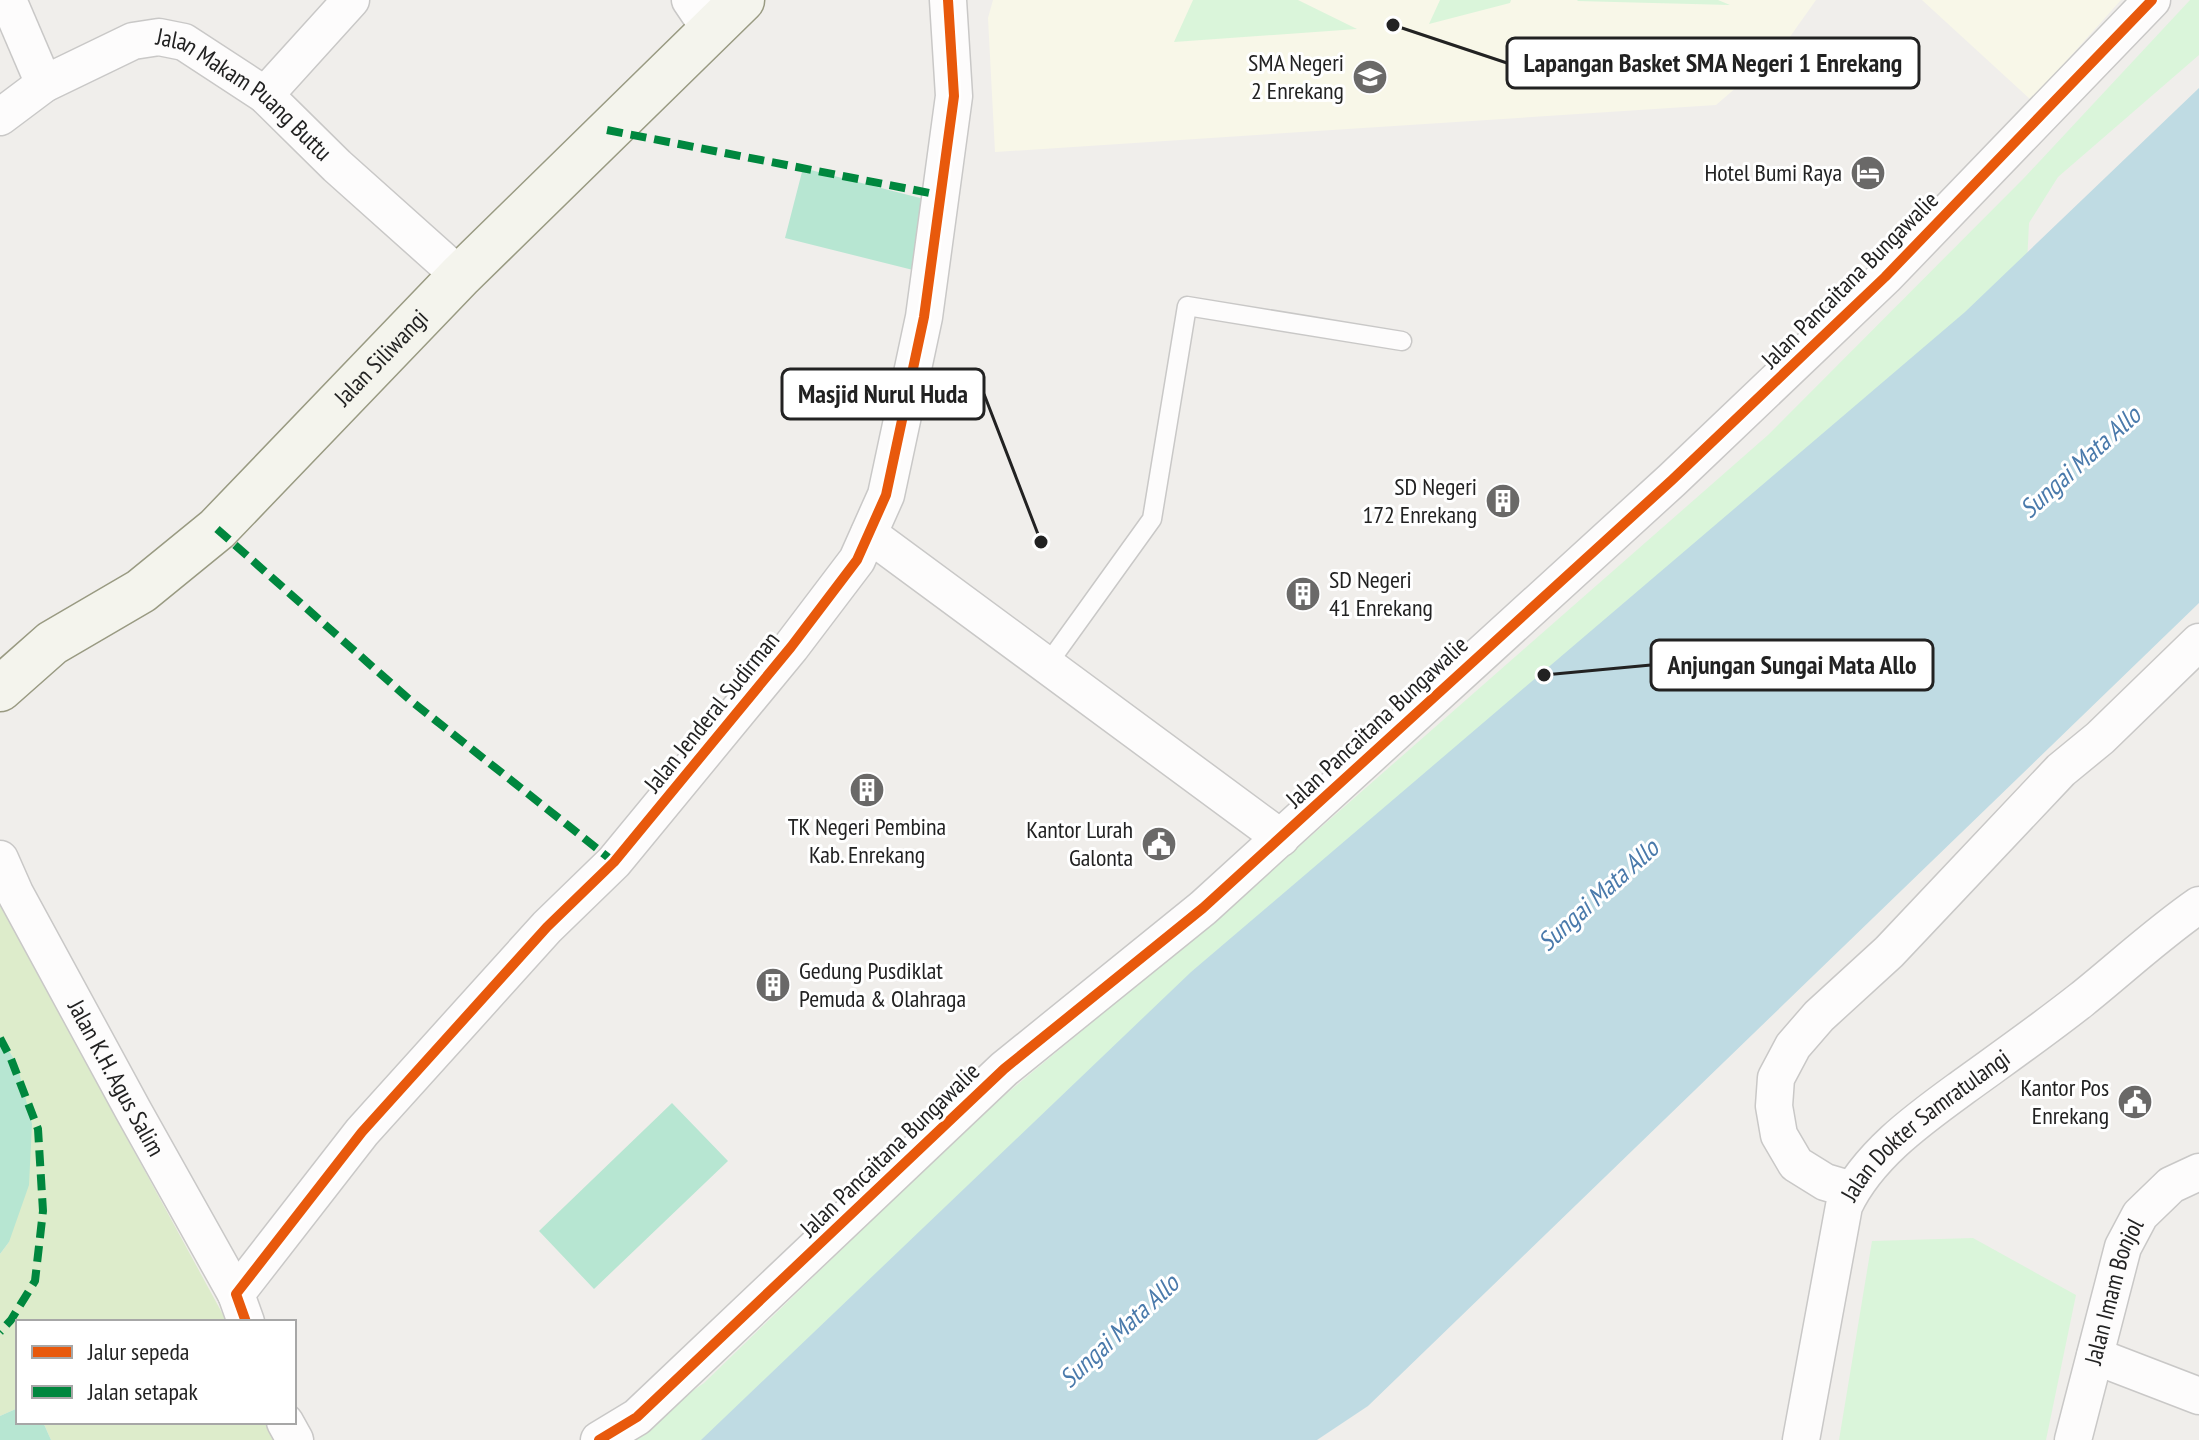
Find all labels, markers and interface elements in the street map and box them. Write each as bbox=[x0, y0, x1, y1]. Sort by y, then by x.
street label: Jalan Makam Puang Buttu bbox=[153, 21, 339, 167]
callout: Lapangan Basket SMA Negeri 1 Enrekang bbox=[1507, 38, 1919, 88]
text: Lapangan Basket SMA Negeri 1 Enrekang bbox=[1524, 46, 1902, 79]
place label: SMA Negeri 2 Enrekang bbox=[1248, 47, 1344, 106]
school or university icon: SMA Negeri 2 Enrekang bbox=[1351, 58, 1389, 96]
hotel icon: Hotel Bumi Raya bbox=[1849, 154, 1887, 192]
place label: Hotel Bumi Raya bbox=[1704, 157, 1842, 188]
street label: Jalan Pancaitana Bungawalie bbox=[1754, 185, 1945, 375]
street label: Jalan Siliwangi bbox=[327, 303, 435, 413]
callout: Masjid Nurul Huda bbox=[782, 369, 984, 419]
text: Masjid Nurul Huda bbox=[798, 377, 968, 410]
water label: Sungai Mata Allo bbox=[2012, 397, 2148, 525]
place label: SD Negeri 172 Enrekang bbox=[1362, 471, 1477, 530]
building icon: SD Negeri 172 Enrekang bbox=[1484, 482, 1522, 520]
place label: SD Negeri 41 Enrekang bbox=[1329, 564, 1433, 623]
building icon: SD Negeri 41 Enrekang bbox=[1284, 575, 1322, 613]
street label: Jalan Jenderal Sudirman bbox=[637, 625, 786, 799]
street label: Jalan Pancaitana Bungawalie bbox=[1278, 629, 1474, 815]
callout: Anjungan Sungai Mata Allo bbox=[1651, 640, 1933, 690]
text: Anjungan Sungai Mata Allo bbox=[1666, 648, 1917, 681]
building icon: TK Negeri Pembina Kab. Enrekang bbox=[848, 771, 886, 809]
place label: TK Negeri Pembina Kab. Enrekang bbox=[788, 811, 946, 870]
place label: Kantor Lurah Galonta bbox=[1026, 814, 1133, 873]
public building icon: Kantor Lurah Galonta bbox=[1140, 825, 1178, 863]
water label: Sungai Mata Allo bbox=[1530, 830, 1666, 958]
place label: Gedung Pusdiklat Pemuda & Olahraga bbox=[799, 955, 966, 1014]
building icon: Gedung Pusdiklat Pemuda & Olahraga bbox=[754, 966, 792, 1004]
street label: Jalan K.H. Agus Salim bbox=[61, 993, 172, 1162]
street label: Jalan Dokter Samratulangi bbox=[1833, 1042, 2016, 1207]
street label: Jalan Pancaitana Bungawalie bbox=[793, 1056, 986, 1244]
place label: Kantor Pos Enrekang bbox=[2020, 1072, 2109, 1131]
public building icon: Kantor Pos Enrekang bbox=[2116, 1083, 2154, 1121]
street label: Jalan Imam Bonjol bbox=[2077, 1212, 2151, 1369]
water label: Sungai Mata Allo bbox=[1052, 1266, 1187, 1394]
legend bbox=[16, 1320, 296, 1424]
text: Jalur sepeda bbox=[87, 1336, 189, 1367]
text: Jalan setapak bbox=[87, 1376, 198, 1407]

